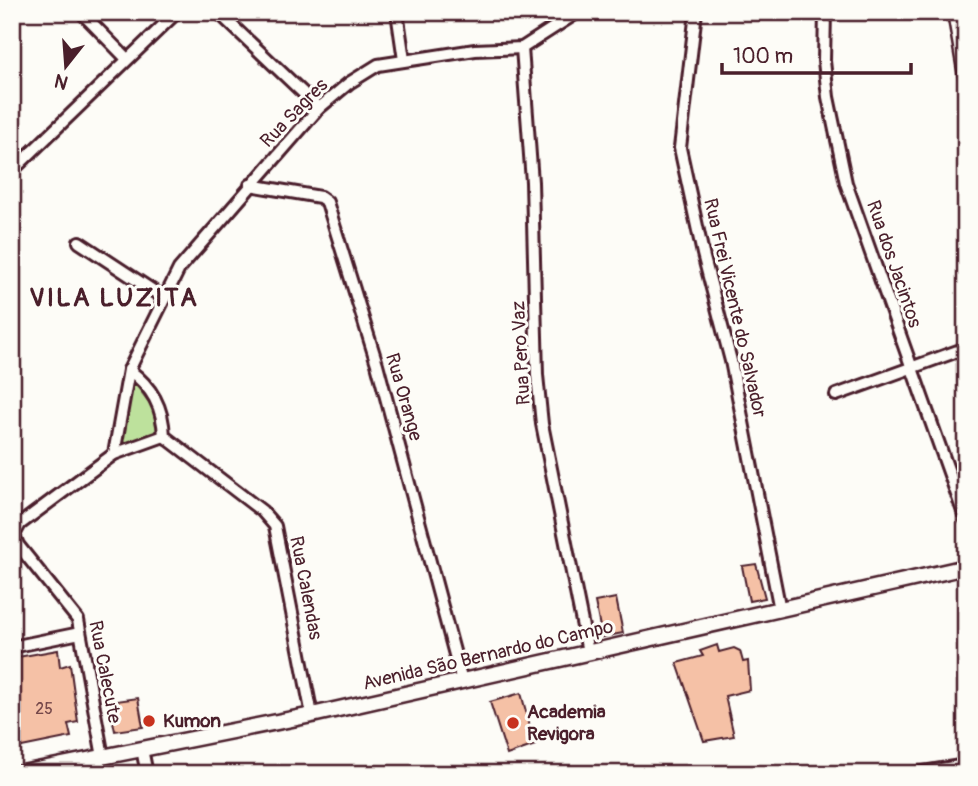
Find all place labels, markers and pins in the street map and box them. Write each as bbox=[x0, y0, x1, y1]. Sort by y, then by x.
place label: Academia Revigora bbox=[527, 700, 606, 746]
place label: Kumon bbox=[163, 709, 221, 733]
marker: Kumon bbox=[141, 713, 157, 729]
marker: Academia Revigora bbox=[505, 715, 521, 731]

